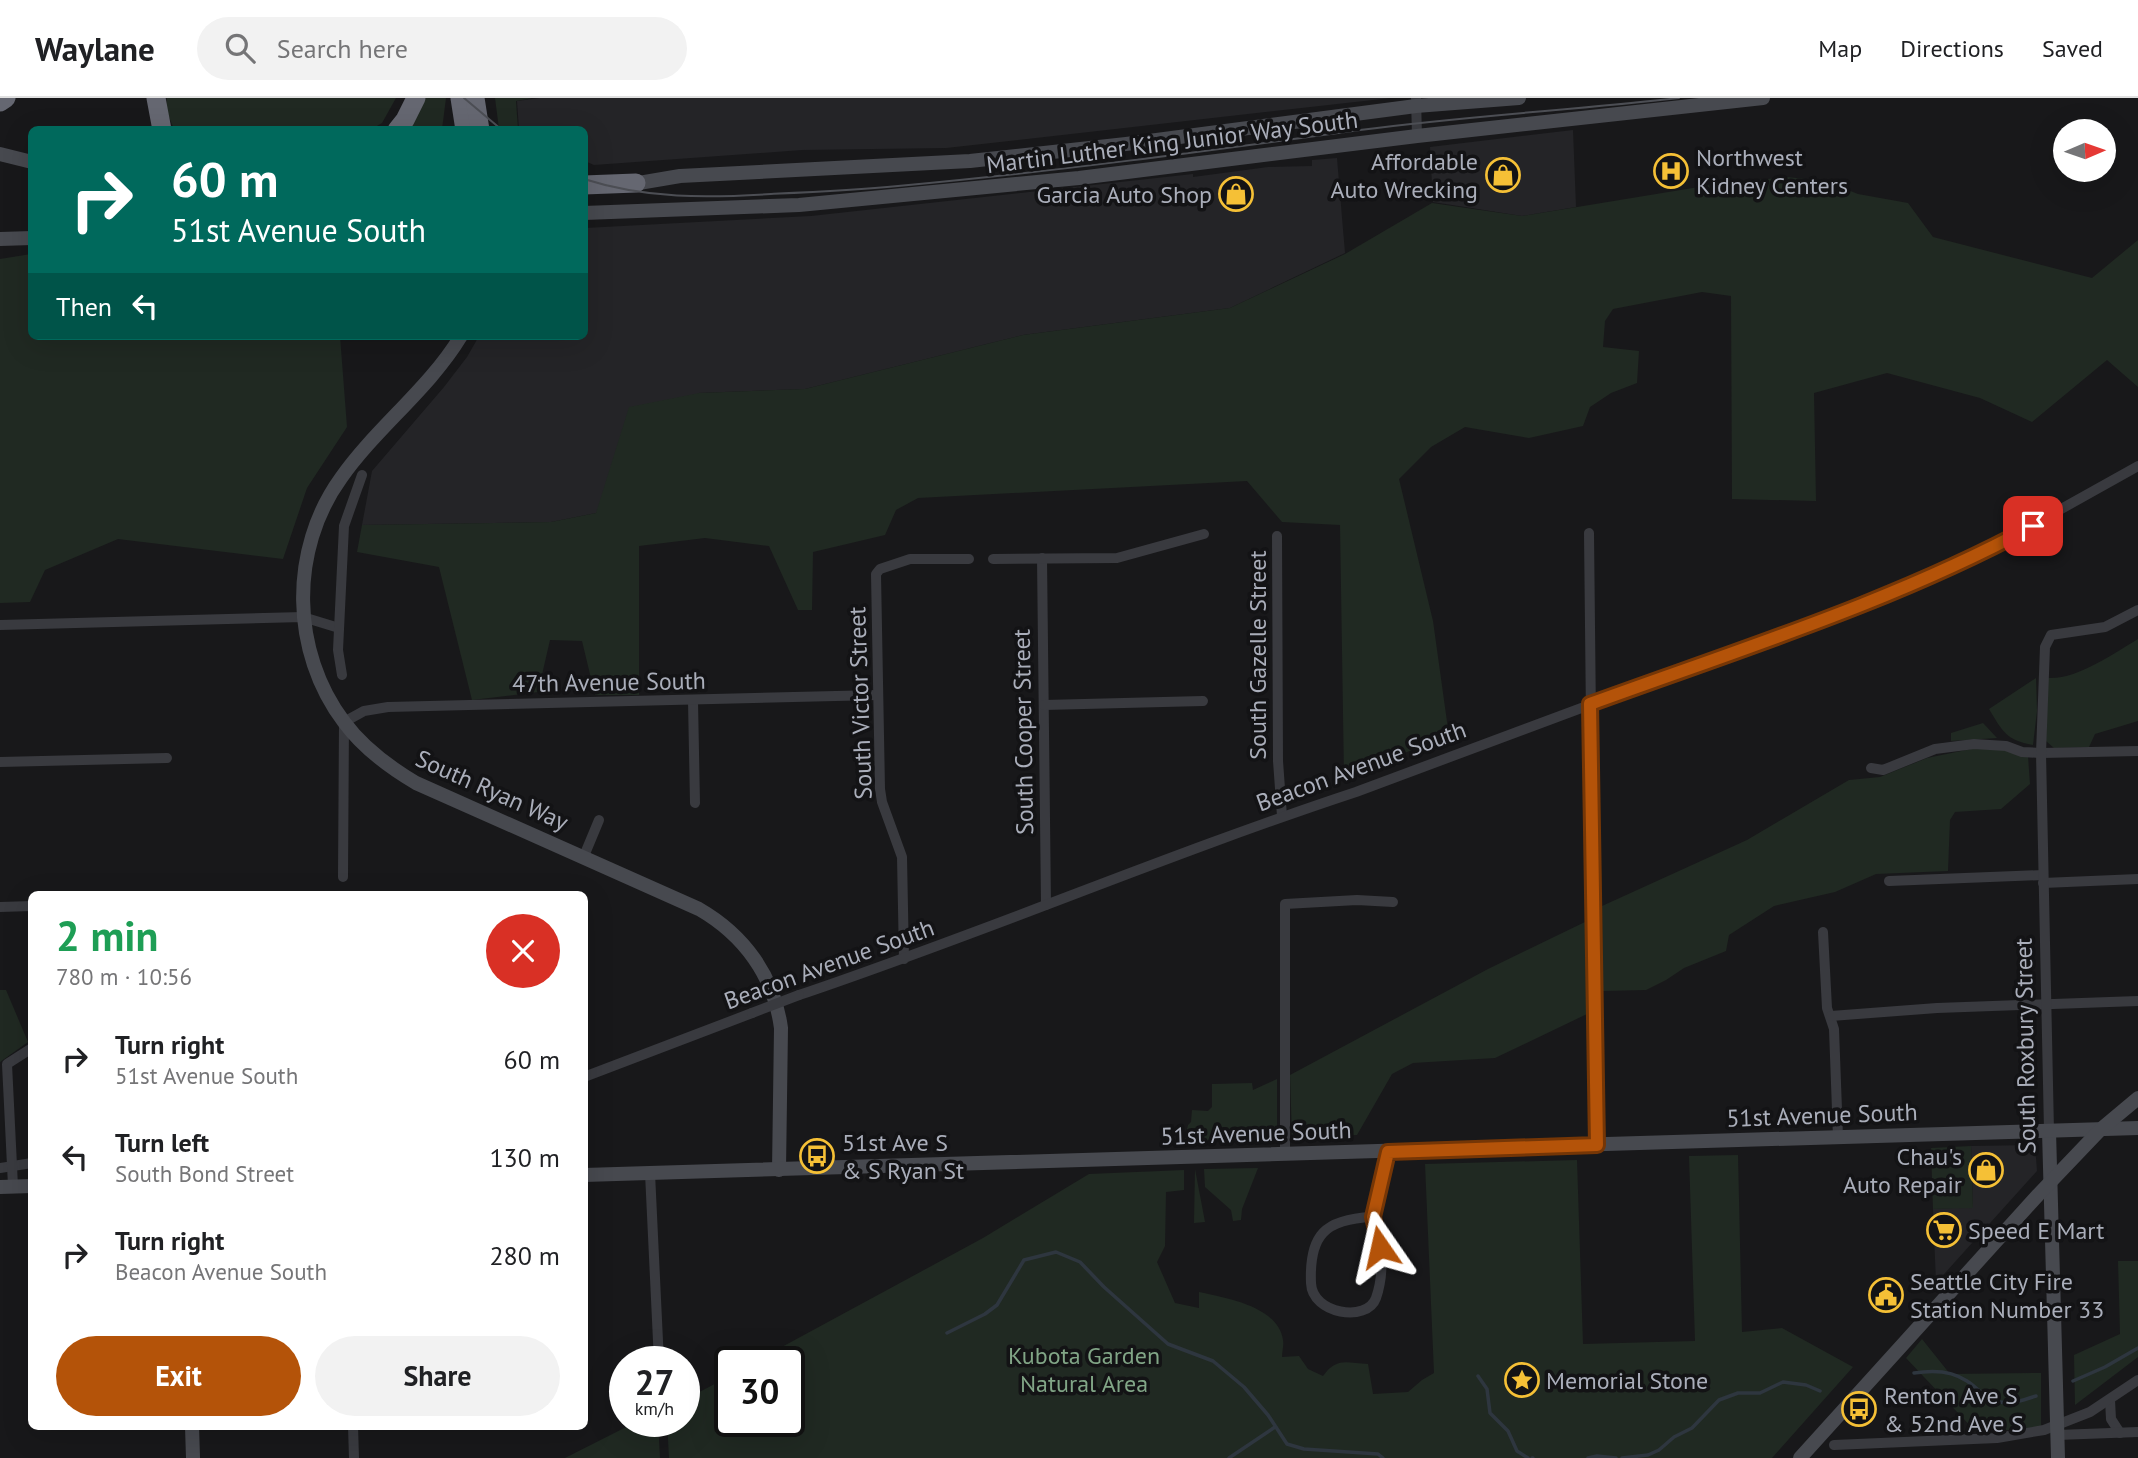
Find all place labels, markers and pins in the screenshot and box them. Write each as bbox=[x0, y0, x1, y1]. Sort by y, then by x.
place label: Northwest Kidney Centers bbox=[1696, 142, 1848, 201]
place label: Affordable Auto Wrecking bbox=[1331, 146, 1478, 205]
hospital icon: Northwest Kidney Centers bbox=[1652, 152, 1690, 190]
shop icon: Affordable Auto Wrecking bbox=[1484, 156, 1522, 194]
shop icon: Garcia Auto Shop bbox=[1217, 175, 1255, 213]
place label: Garcia Auto Shop bbox=[1037, 179, 1212, 210]
pin bbox=[2003, 496, 2063, 556]
place label: 51st Ave S & S Ryan St bbox=[842, 1127, 964, 1186]
bus stop icon: 51st Ave S & S Ryan St bbox=[798, 1137, 836, 1175]
place label: Chau's Auto Repair bbox=[1843, 1141, 1962, 1200]
shop icon: Chau's Auto Repair bbox=[1967, 1151, 2005, 1189]
supermarket icon: Speed E Mart bbox=[1925, 1211, 1963, 1249]
place label: Speed E Mart bbox=[1968, 1215, 2104, 1246]
place label: Seattle City Fire Station Number 33 bbox=[1910, 1266, 2104, 1325]
public building icon: Seattle City Fire Station Number 33 bbox=[1867, 1276, 1905, 1314]
place icon: Memorial Stone bbox=[1503, 1361, 1541, 1399]
place label: Memorial Stone bbox=[1546, 1365, 1708, 1396]
place label: Renton Ave S & 52nd Ave S bbox=[1884, 1380, 2024, 1439]
bus stop icon: Renton Ave S & 52nd Ave S bbox=[1840, 1390, 1878, 1428]

